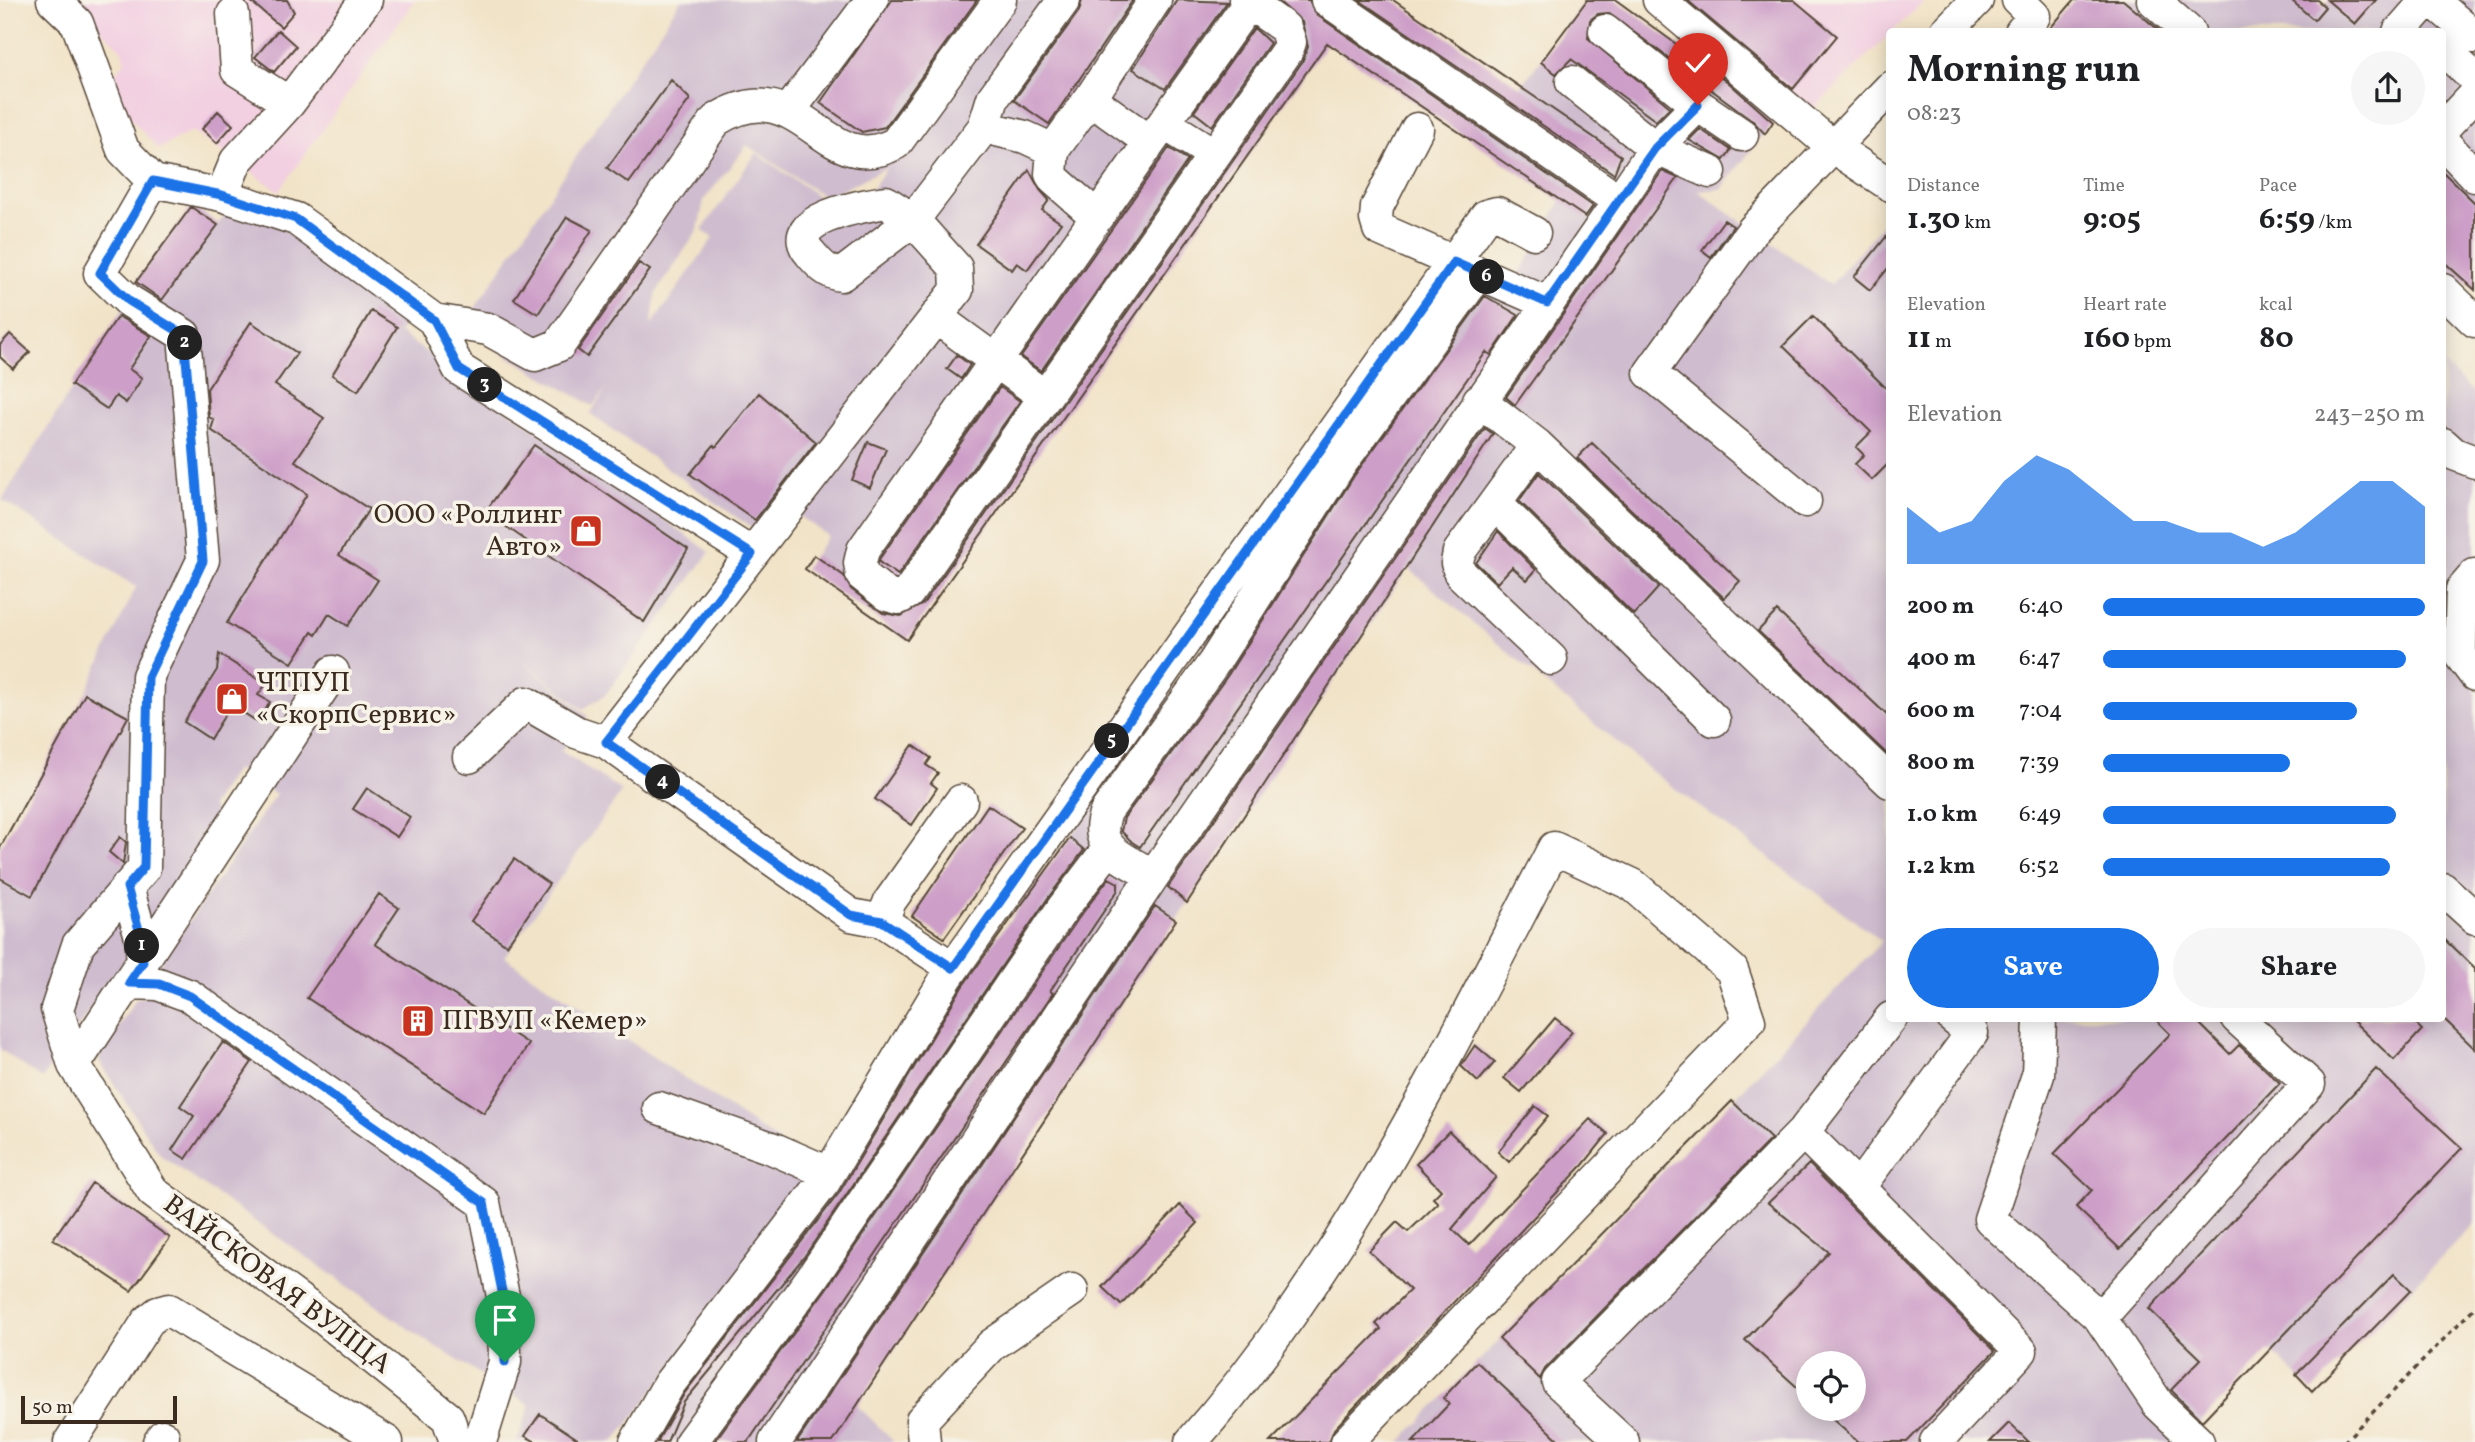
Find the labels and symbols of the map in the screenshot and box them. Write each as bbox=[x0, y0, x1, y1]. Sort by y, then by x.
pin bbox=[1668, 33, 1728, 105]
pin: 6 bbox=[1470, 260, 1504, 294]
pin: 2 bbox=[168, 326, 202, 360]
pin: 3 bbox=[468, 368, 503, 402]
place label: ООО «Роллинг Авто» bbox=[374, 496, 562, 567]
shop icon: ООО «Роллинг Авто» bbox=[567, 512, 605, 550]
place label: ЧТПУП «СкорпСервис» bbox=[256, 664, 456, 735]
shop icon: ЧТПУП «СкорпСервис» bbox=[213, 680, 251, 718]
pin: 5 bbox=[1094, 724, 1130, 758]
pin: 4 bbox=[646, 764, 680, 800]
pin: 1 bbox=[124, 928, 160, 964]
building icon: ПГВУП «Кемер» bbox=[399, 1002, 437, 1040]
place label: ПГВУП «Кемер» bbox=[442, 1002, 648, 1041]
street label: ВАЙСКОВАЯ ВУЛІЦА bbox=[155, 1186, 400, 1384]
pin bbox=[475, 1290, 535, 1362]
scale bar bbox=[21, 1393, 177, 1425]

